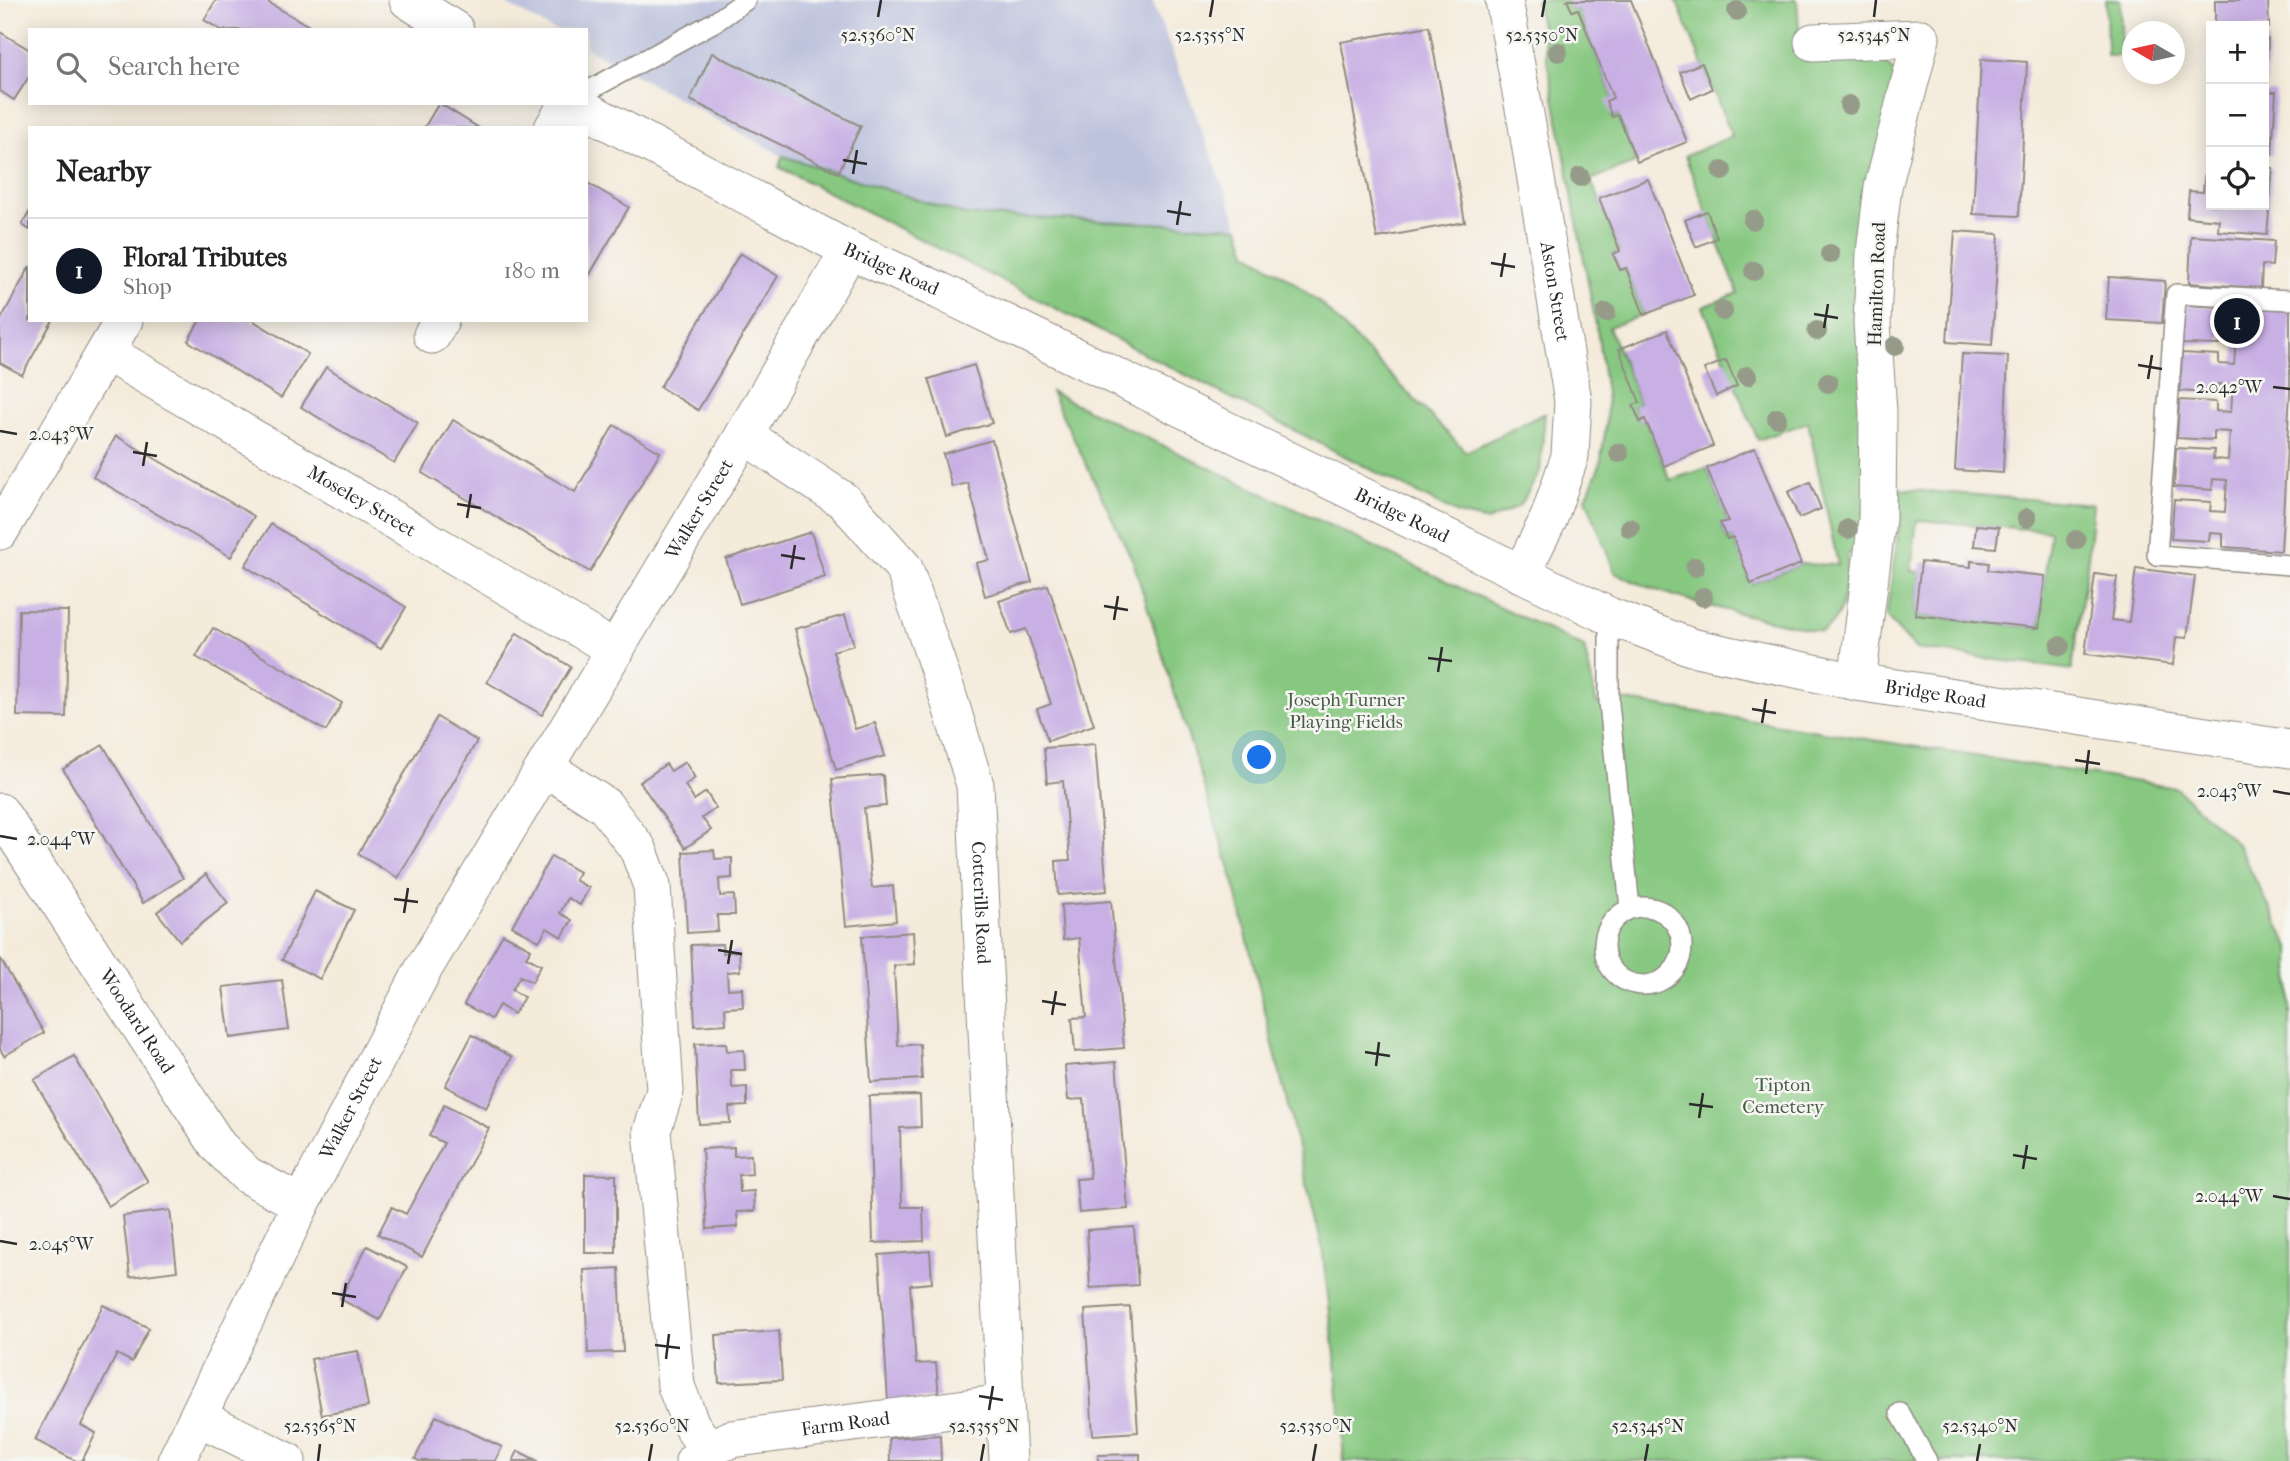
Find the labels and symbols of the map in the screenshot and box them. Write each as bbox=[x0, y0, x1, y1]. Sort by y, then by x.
north arrow bbox=[2122, 21, 2185, 84]
text: 52.5360°N bbox=[841, 25, 916, 46]
text: 52.5355°N bbox=[1175, 25, 1246, 46]
text: 52.5350°N bbox=[1506, 25, 1579, 46]
text: 52.5345°N bbox=[1837, 25, 1911, 46]
street label: Hamilton Road bbox=[1864, 221, 1890, 346]
street label: Bridge Road bbox=[840, 238, 943, 300]
street label: Aston Street bbox=[1535, 239, 1574, 343]
pin: 1 bbox=[2214, 295, 2260, 347]
text: 2.042°W bbox=[2196, 377, 2264, 398]
text: 2.043°W bbox=[29, 424, 95, 445]
street label: Walker Street bbox=[660, 455, 738, 564]
street label: Moseley Street bbox=[303, 461, 420, 542]
street label: Bridge Road bbox=[1351, 483, 1453, 548]
street label: Bridge Road bbox=[1883, 675, 1988, 713]
park label: Joseph Turner Playing Fields bbox=[1285, 689, 1406, 733]
your location bbox=[1242, 740, 1276, 774]
text: 2.043°W bbox=[2197, 781, 2263, 802]
text: 2.044°W bbox=[27, 829, 96, 850]
street label: Cotterills Road bbox=[967, 841, 995, 965]
street label: Woodard Road bbox=[94, 964, 179, 1078]
street label: Walker Street bbox=[315, 1053, 387, 1164]
park label: Tipton Cemetery bbox=[1742, 1074, 1825, 1118]
text: 2.044°W bbox=[2195, 1186, 2264, 1207]
text: 2.045°W bbox=[29, 1234, 95, 1255]
street label: Farm Road bbox=[800, 1407, 892, 1441]
text: 52.5365°N bbox=[284, 1416, 357, 1437]
text: 52.5360°N bbox=[615, 1416, 690, 1437]
text: 52.5355°N bbox=[949, 1416, 1020, 1437]
text: 52.5350°N bbox=[1280, 1416, 1353, 1437]
text: 52.5345°N bbox=[1611, 1416, 1685, 1437]
text: 52.5340°N bbox=[1942, 1416, 2018, 1437]

